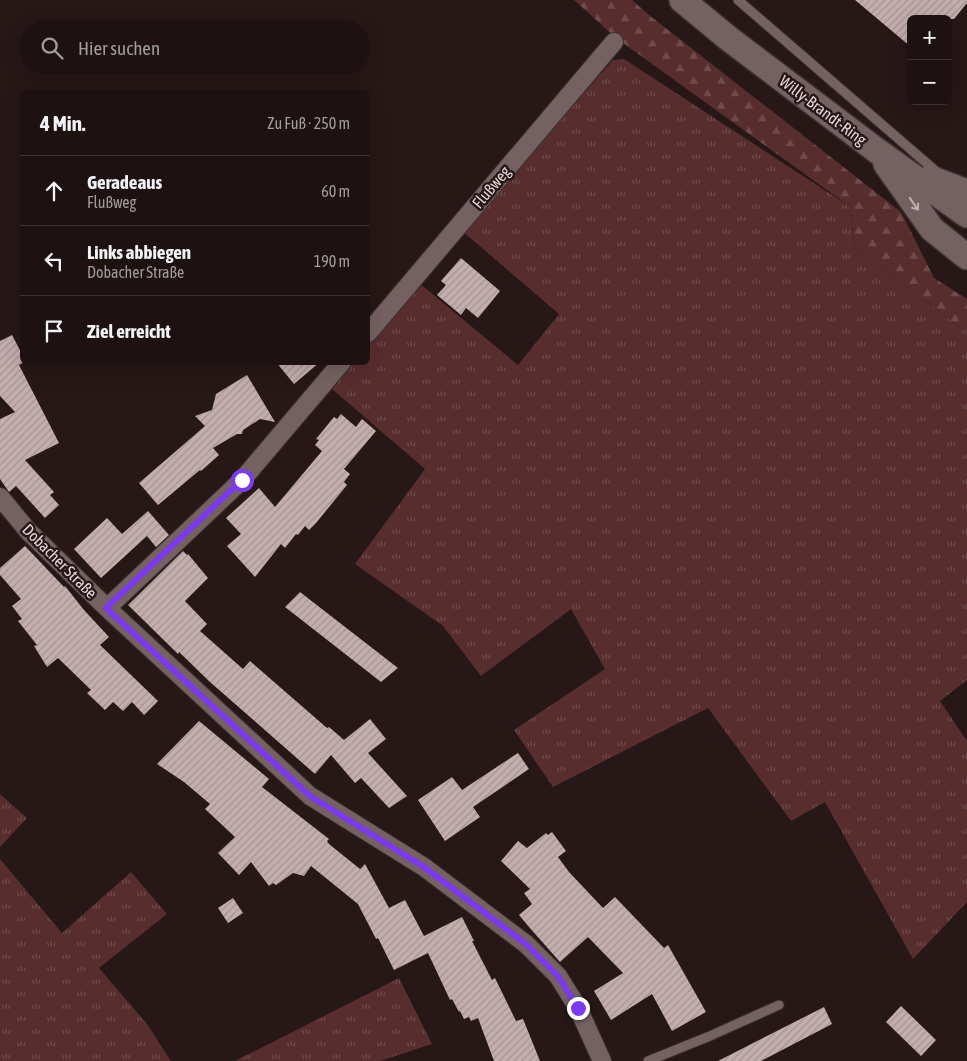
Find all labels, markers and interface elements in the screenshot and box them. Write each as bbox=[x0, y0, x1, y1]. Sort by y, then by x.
map controls bbox=[907, 15, 952, 105]
button: + bbox=[907, 15, 952, 60]
search box bbox=[20, 20, 370, 75]
icon: search bbox=[38, 34, 66, 62]
text: Hier suchen bbox=[78, 37, 160, 59]
button: − bbox=[907, 60, 952, 105]
street label: Willy-Brandt-Ring bbox=[775, 72, 870, 149]
text: 4 Min. bbox=[40, 111, 86, 135]
text: Zu Fuß · 250 m bbox=[267, 114, 350, 132]
street label: Flußweg bbox=[468, 162, 515, 212]
text: Geradeaus bbox=[87, 171, 162, 193]
icon: ahead bbox=[40, 177, 68, 205]
text: 60 m bbox=[321, 182, 350, 200]
text: Flußweg bbox=[87, 193, 136, 211]
one-way arrow bbox=[909, 197, 919, 211]
text: Links abbiegen bbox=[87, 241, 191, 263]
icon: left bbox=[40, 247, 68, 275]
text: 190 m bbox=[314, 252, 350, 270]
text: Dobacher Straße bbox=[87, 263, 184, 281]
icon: arrive bbox=[40, 317, 68, 345]
text: Ziel erreicht bbox=[87, 320, 171, 342]
route start bbox=[231, 469, 254, 492]
street label: Dobacher Straße bbox=[19, 520, 101, 602]
route end bbox=[567, 997, 590, 1020]

